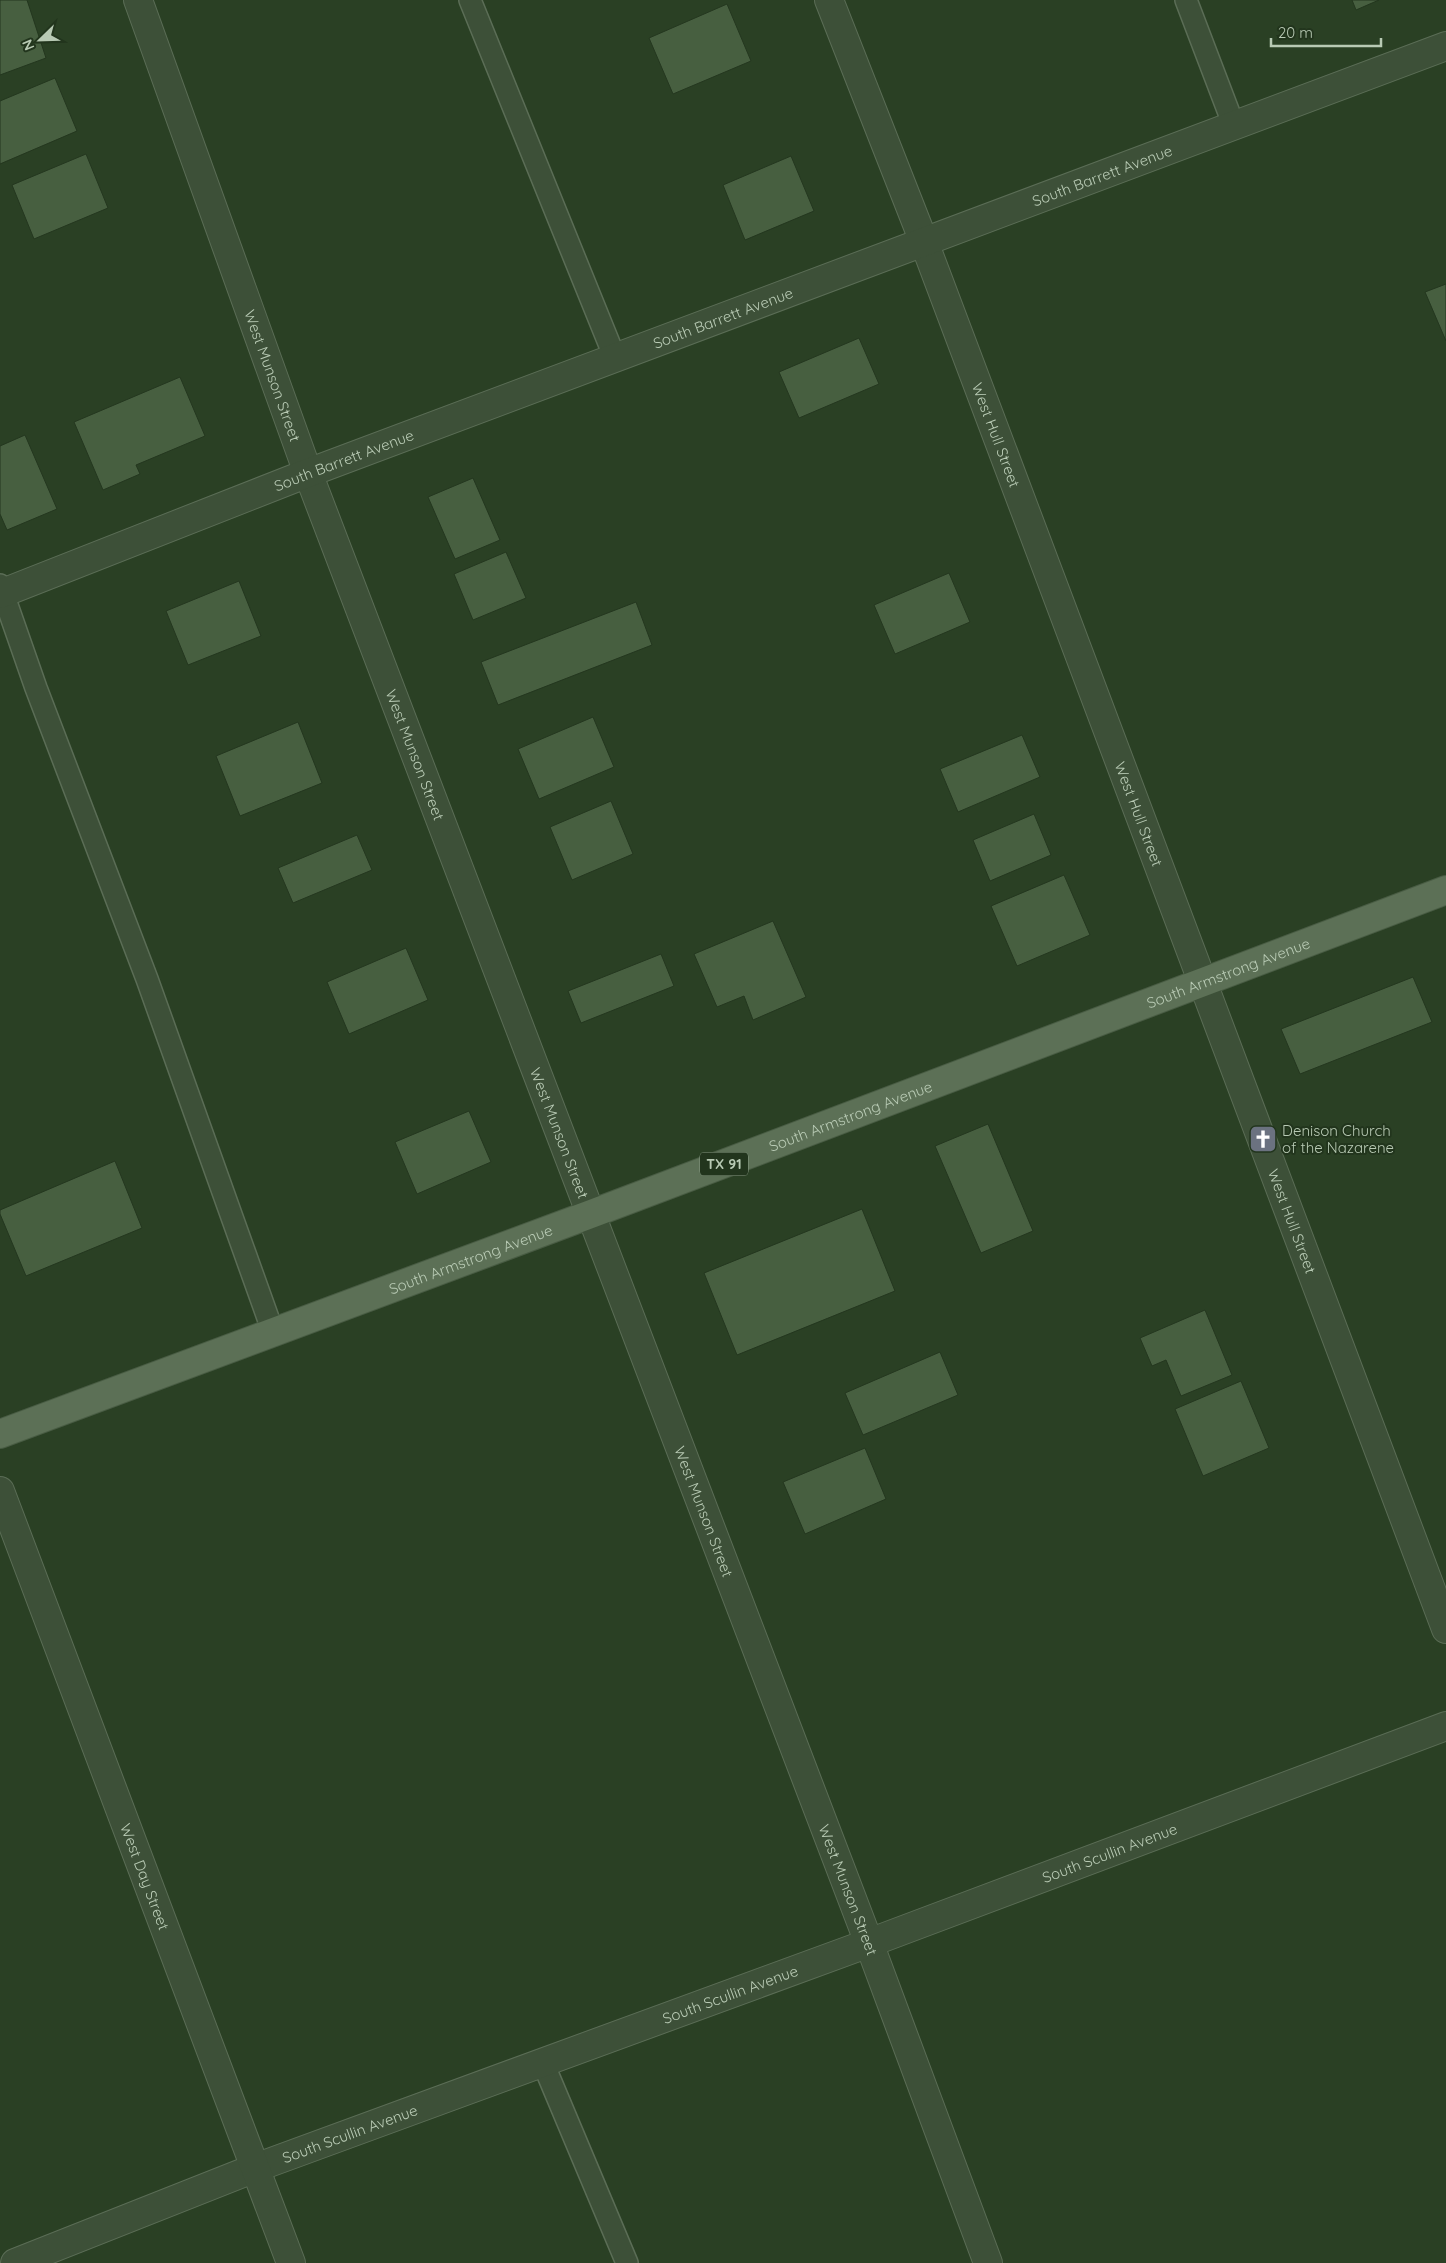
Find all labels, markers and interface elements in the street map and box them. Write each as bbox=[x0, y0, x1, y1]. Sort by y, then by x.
north arrow bbox=[15, 15, 65, 65]
scale bar bbox=[1271, 15, 1381, 47]
text: 20 m bbox=[1278, 23, 1313, 42]
text: N bbox=[18, 37, 38, 53]
street label: South Barrett Avenue bbox=[1029, 140, 1175, 210]
street label: South Barrett Avenue bbox=[650, 282, 795, 352]
street label: West Munson Street bbox=[241, 307, 305, 444]
street label: West Hull Street bbox=[968, 380, 1025, 490]
street label: South Barrett Avenue bbox=[271, 425, 416, 495]
street label: West Munson Street bbox=[382, 686, 449, 823]
street label: West Hull Street bbox=[1111, 759, 1168, 869]
street label: South Armstrong Avenue bbox=[1144, 933, 1312, 1012]
street label: West Munson Street bbox=[526, 1065, 593, 1201]
street label: South Armstrong Avenue bbox=[766, 1076, 935, 1155]
place label: Denison Church of the Nazarene bbox=[1282, 1121, 1394, 1157]
church icon: Denison Church of the Nazarene bbox=[1248, 1124, 1278, 1154]
road number: TX 91 bbox=[700, 1152, 748, 1176]
street label: West Hull Street bbox=[1264, 1166, 1321, 1276]
street label: South Armstrong Avenue bbox=[386, 1220, 555, 1298]
street label: West Munson Street bbox=[671, 1443, 738, 1579]
street label: South Scullin Avenue bbox=[1039, 1819, 1180, 1887]
street label: West Day Street bbox=[117, 1820, 174, 1933]
street label: West Munson Street bbox=[815, 1822, 882, 1958]
street label: South Scullin Avenue bbox=[660, 1960, 800, 2027]
street label: South Scullin Avenue bbox=[279, 2100, 420, 2167]

